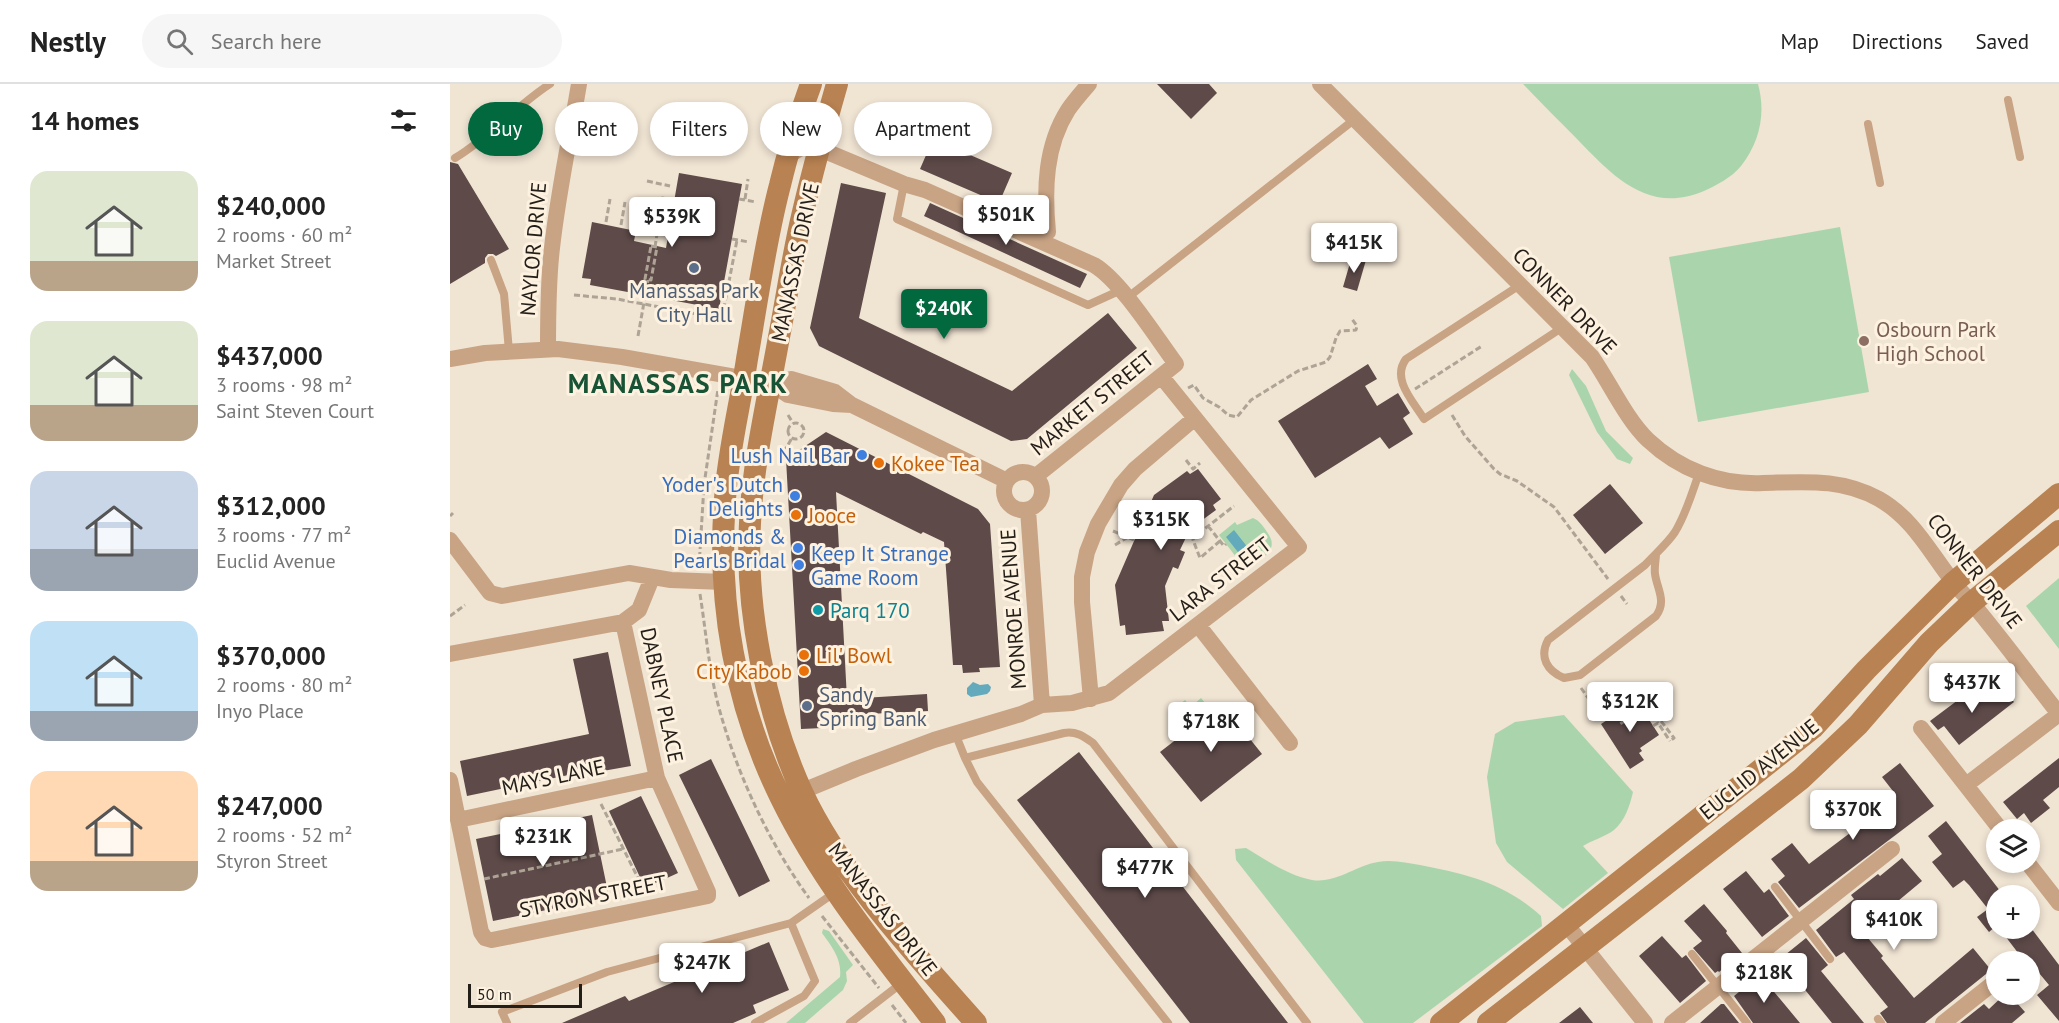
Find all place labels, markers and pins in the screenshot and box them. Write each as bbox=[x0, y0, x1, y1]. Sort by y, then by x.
pin: $501K bbox=[964, 195, 1048, 246]
pin: $539K bbox=[630, 197, 714, 248]
pin: $415K bbox=[1312, 223, 1396, 274]
marker: Manassas Park City Hall bbox=[687, 261, 701, 275]
place label: Manassas Park City Hall bbox=[629, 277, 759, 328]
pin: $240K bbox=[902, 289, 986, 340]
place label: Osbourn Park High School bbox=[1876, 316, 1996, 367]
marker: Osbourn Park High School bbox=[1857, 334, 1871, 348]
place label: Lush Nail Bar bbox=[731, 442, 850, 469]
marker: Lush Nail Bar bbox=[855, 448, 869, 462]
place label: Kokee Tea bbox=[891, 450, 980, 477]
marker: Kokee Tea bbox=[872, 456, 886, 470]
place label: Yoder's Dutch Delights bbox=[662, 471, 783, 522]
marker: Yoder's Dutch Delights bbox=[788, 489, 802, 503]
pin: $315K bbox=[1119, 500, 1203, 551]
place label: Jooce bbox=[807, 502, 856, 529]
marker: Jooce bbox=[789, 508, 803, 522]
place label: Diamonds & Pearls Bridal bbox=[673, 523, 786, 574]
place label: Keep It Strange Game Room bbox=[811, 540, 949, 591]
marker: Diamonds & Pearls Bridal bbox=[791, 541, 805, 555]
marker: Keep It Strange Game Room bbox=[792, 558, 806, 572]
place label: Parq 170 bbox=[830, 597, 910, 624]
marker: Parq 170 bbox=[811, 603, 825, 617]
place label: Lil' Bowl bbox=[816, 642, 892, 669]
marker: Lil' Bowl bbox=[797, 648, 811, 662]
place label: City Kabob bbox=[696, 658, 792, 685]
pin: $437K bbox=[1930, 663, 2014, 714]
marker: City Kabob bbox=[797, 664, 811, 678]
place label: Sandy Spring Bank bbox=[819, 681, 927, 732]
pin: $312K bbox=[1588, 682, 1672, 733]
marker: Sandy Spring Bank bbox=[800, 699, 814, 713]
pin: $718K bbox=[1169, 702, 1253, 753]
pin: $370K bbox=[1811, 790, 1895, 841]
pin: $231K bbox=[501, 817, 585, 868]
pin: $477K bbox=[1103, 848, 1187, 899]
pin: $410K bbox=[1852, 900, 1936, 951]
pin: $247K bbox=[660, 943, 744, 994]
pin: $218K bbox=[1722, 953, 1806, 1004]

